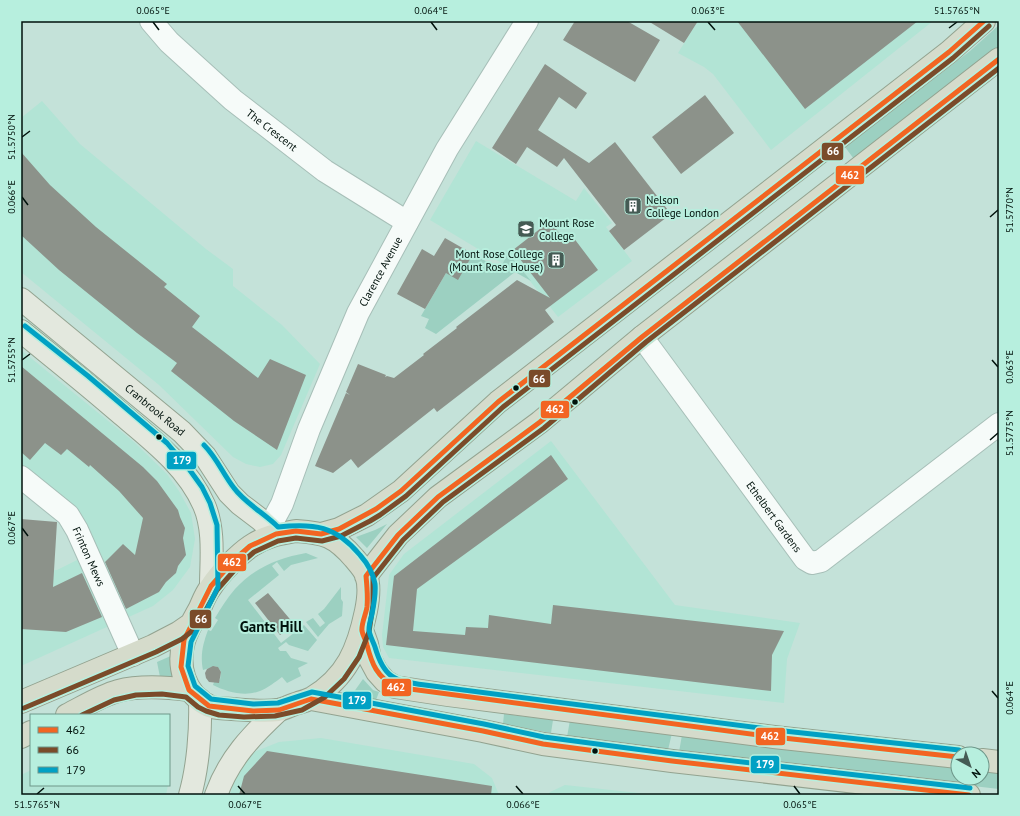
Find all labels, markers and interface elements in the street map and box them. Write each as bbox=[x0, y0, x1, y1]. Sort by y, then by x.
text: 0.065°E bbox=[136, 4, 170, 17]
text: 0.064°E bbox=[414, 4, 448, 17]
text: 0.063°E bbox=[691, 4, 725, 17]
text: 51.5765°N bbox=[934, 4, 980, 17]
street label: The Crescent bbox=[243, 106, 300, 154]
text: 51.5750°N bbox=[5, 114, 18, 160]
line badge: 66 bbox=[821, 142, 844, 161]
text: 66 bbox=[827, 144, 839, 158]
line badge: 462 bbox=[835, 165, 865, 185]
text: 462 bbox=[841, 168, 859, 182]
text: 0.066°E bbox=[5, 180, 18, 214]
text: 51.5770°N bbox=[1003, 187, 1016, 233]
place label: Nelson College London bbox=[646, 193, 719, 220]
building icon: Nelson College London bbox=[623, 196, 643, 216]
place label: Mount Rose College bbox=[539, 216, 595, 243]
school or university icon: Mount Rose College bbox=[516, 219, 536, 239]
street label: Clarence Avenue bbox=[356, 234, 405, 309]
place label: Mont Rose College (Mount Rose House) bbox=[449, 247, 543, 274]
building icon: Mont Rose College (Mount Rose House) bbox=[546, 250, 566, 270]
text: 51.5755°N bbox=[5, 337, 18, 383]
text: 0.063°E bbox=[1003, 350, 1016, 384]
line badge: 66 bbox=[528, 369, 551, 388]
text: 66 bbox=[533, 372, 545, 386]
street label: Cranbrook Road bbox=[122, 381, 188, 439]
unlabelled marker bbox=[511, 383, 521, 393]
unlabelled marker bbox=[570, 397, 580, 407]
line badge: 462 bbox=[540, 400, 570, 419]
text: 462 bbox=[546, 402, 564, 416]
text: 51.5775°N bbox=[1003, 410, 1016, 456]
unlabelled marker bbox=[154, 432, 164, 442]
line badge: 179 bbox=[166, 451, 197, 470]
text: 179 bbox=[173, 453, 191, 467]
street label: Ethelbert Gardens bbox=[743, 478, 805, 555]
text: 0.067°E bbox=[5, 511, 18, 545]
street label: Frinton Mews bbox=[69, 525, 108, 589]
line badge: 462 bbox=[217, 553, 247, 572]
text: 462 bbox=[223, 555, 241, 569]
line badge: 66 bbox=[189, 609, 212, 629]
text: 66 bbox=[195, 612, 207, 626]
district label: Gants Hill bbox=[240, 617, 303, 636]
line badge: 462 bbox=[381, 678, 412, 697]
text: 462 bbox=[387, 680, 405, 694]
text: 0.064°E bbox=[1003, 681, 1016, 715]
line badge: 179 bbox=[342, 691, 372, 710]
text: 179 bbox=[348, 693, 366, 707]
legend bbox=[30, 714, 170, 786]
text: 462 bbox=[66, 722, 86, 737]
line badge: 462 bbox=[755, 727, 786, 746]
text: 462 bbox=[761, 729, 779, 743]
text: 66 bbox=[66, 742, 79, 757]
unlabelled marker bbox=[590, 746, 600, 756]
north arrow bbox=[950, 746, 990, 786]
line badge: 179 bbox=[750, 755, 780, 774]
text: 179 bbox=[756, 757, 774, 771]
text: 179 bbox=[66, 762, 86, 777]
text: N bbox=[969, 766, 984, 781]
text: 51.5765°N bbox=[14, 798, 60, 811]
text: 0.067°E bbox=[228, 798, 262, 811]
text: 0.066°E bbox=[506, 798, 540, 811]
text: 0.065°E bbox=[783, 798, 817, 811]

